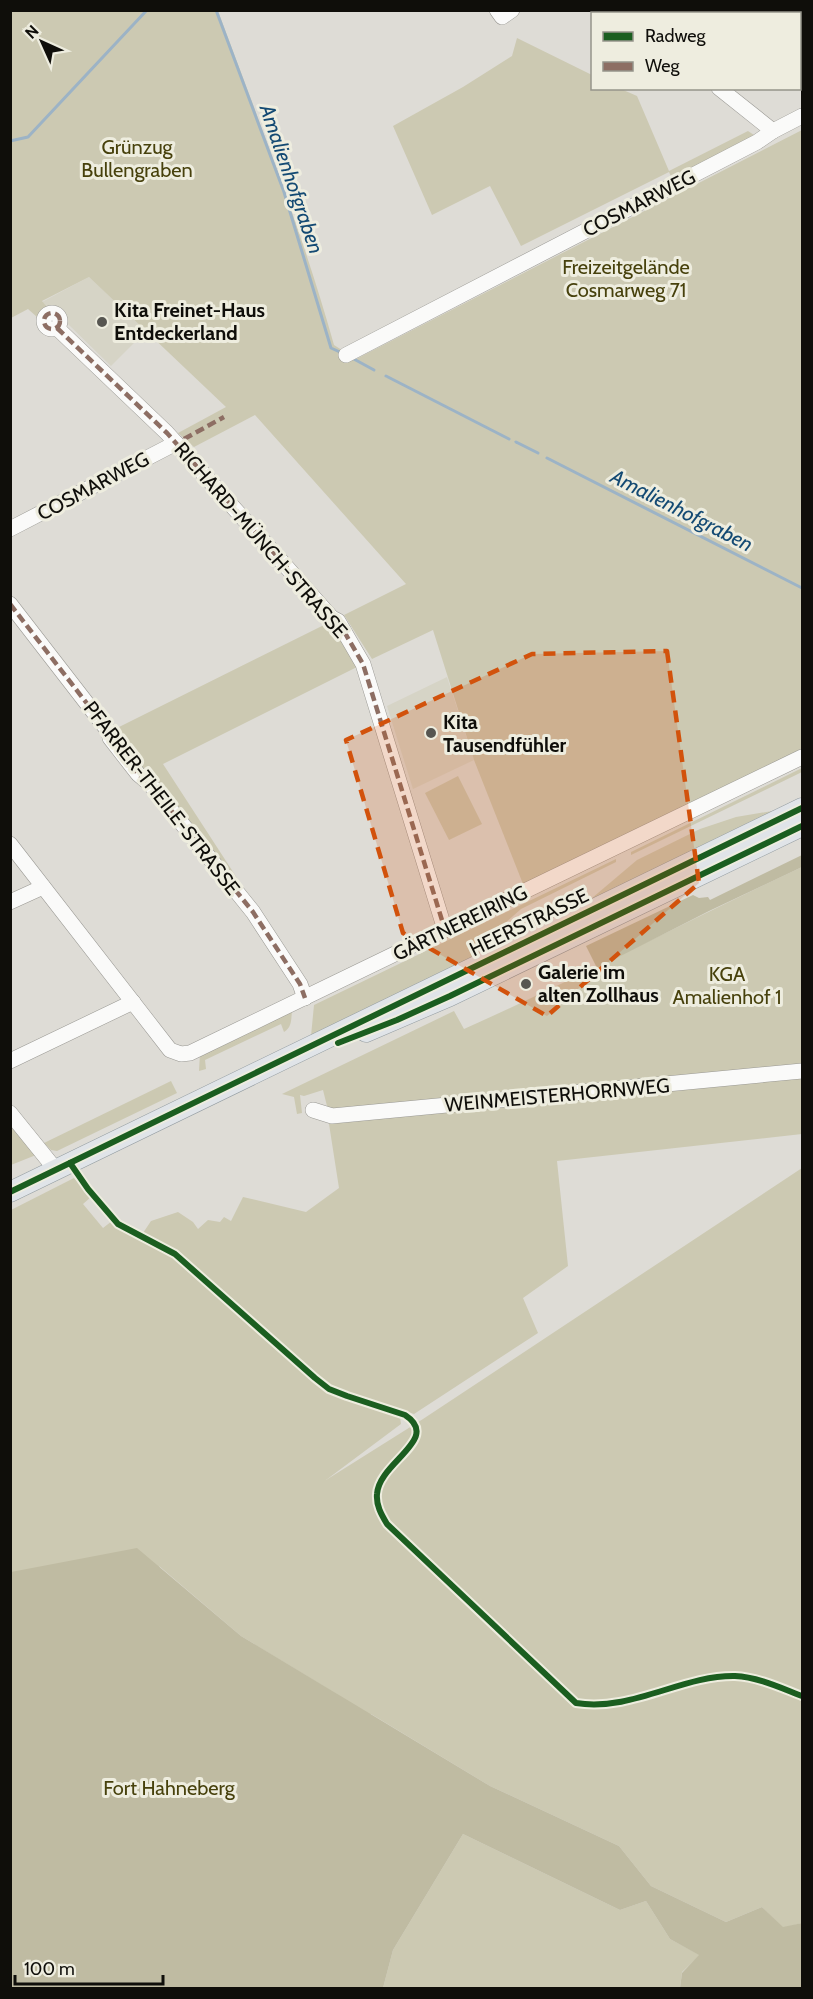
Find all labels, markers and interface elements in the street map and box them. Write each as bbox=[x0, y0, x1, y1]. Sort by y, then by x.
north arrow bbox=[12, 12, 72, 72]
legend bbox=[591, 12, 801, 90]
text: N bbox=[21, 21, 42, 42]
text: Radweg bbox=[645, 25, 707, 47]
text: Weg bbox=[645, 55, 681, 77]
water label: Amalienhofgraben bbox=[254, 100, 329, 257]
park label: Grünzug Bullengraben bbox=[81, 135, 193, 182]
street label: COSMARWEG bbox=[579, 164, 699, 242]
park label: Freizeitgelände Cosmarweg 71 bbox=[562, 255, 690, 302]
place label: Kita Freinet-Haus Entdeckerland bbox=[114, 298, 265, 345]
marker: Kita Freinet-Haus Entdeckerland bbox=[95, 315, 109, 329]
street label: RICHARD-MÜNCH-STRASSE bbox=[169, 437, 353, 643]
street label: COSMARWEG bbox=[33, 447, 153, 525]
water label: Amalienhofgraben bbox=[606, 463, 757, 557]
street label: PFARRER-THEILE-STRASSE bbox=[79, 696, 245, 900]
place label: Kita Tausendfühler bbox=[443, 710, 566, 757]
marker: Kita Tausendfühler bbox=[424, 726, 438, 740]
street label: GÄRTNEREIRING bbox=[389, 880, 531, 966]
street label: HEERSTRASSE bbox=[466, 883, 592, 961]
place label: Galerie im alten Zollhaus bbox=[538, 960, 659, 1007]
park label: KGA Amalienhof 1 bbox=[672, 962, 782, 1009]
marker: Galerie im alten Zollhaus bbox=[519, 977, 533, 991]
street label: WEINMEISTERHORNWEG bbox=[444, 1073, 670, 1117]
park label: Fort Hahneberg bbox=[103, 1776, 236, 1800]
scale bar bbox=[15, 1948, 164, 1986]
text: 100 m bbox=[24, 1958, 75, 1980]

